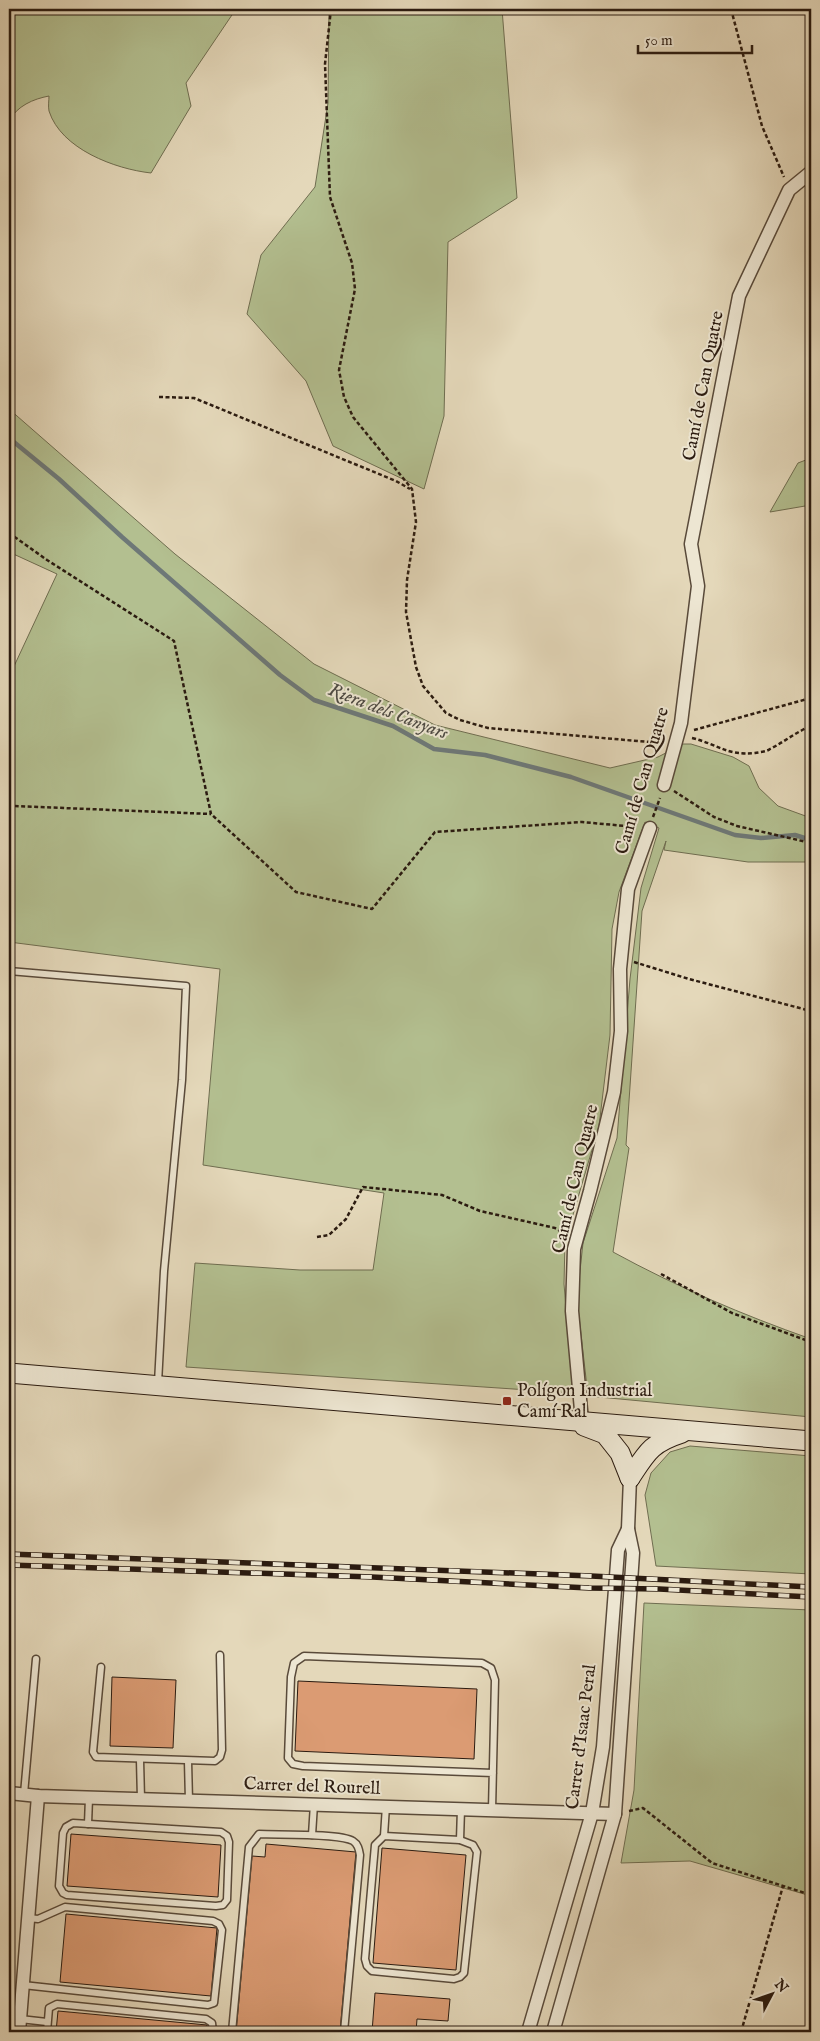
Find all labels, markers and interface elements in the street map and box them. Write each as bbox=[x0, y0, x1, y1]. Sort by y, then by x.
scale bar bbox=[638, 22, 751, 54]
text: 50 m bbox=[645, 31, 673, 50]
street label: Camí de Can Quatre bbox=[678, 309, 730, 463]
water label: Riera dels Canyars bbox=[325, 678, 452, 746]
street label: Camí de Can Quatre bbox=[611, 705, 675, 857]
street label: Camí de Can Quatre bbox=[548, 1102, 604, 1256]
place label: Polígon Industrial Camí Ral bbox=[517, 1380, 652, 1424]
marker: Polígon Industrial Camí Ral bbox=[501, 1395, 513, 1407]
street label: Carrer d'Isaac Peral bbox=[562, 1663, 602, 1811]
street label: Carrer del Rourell bbox=[243, 1773, 381, 1801]
north arrow bbox=[748, 1968, 798, 2018]
text: N bbox=[770, 1975, 792, 1997]

